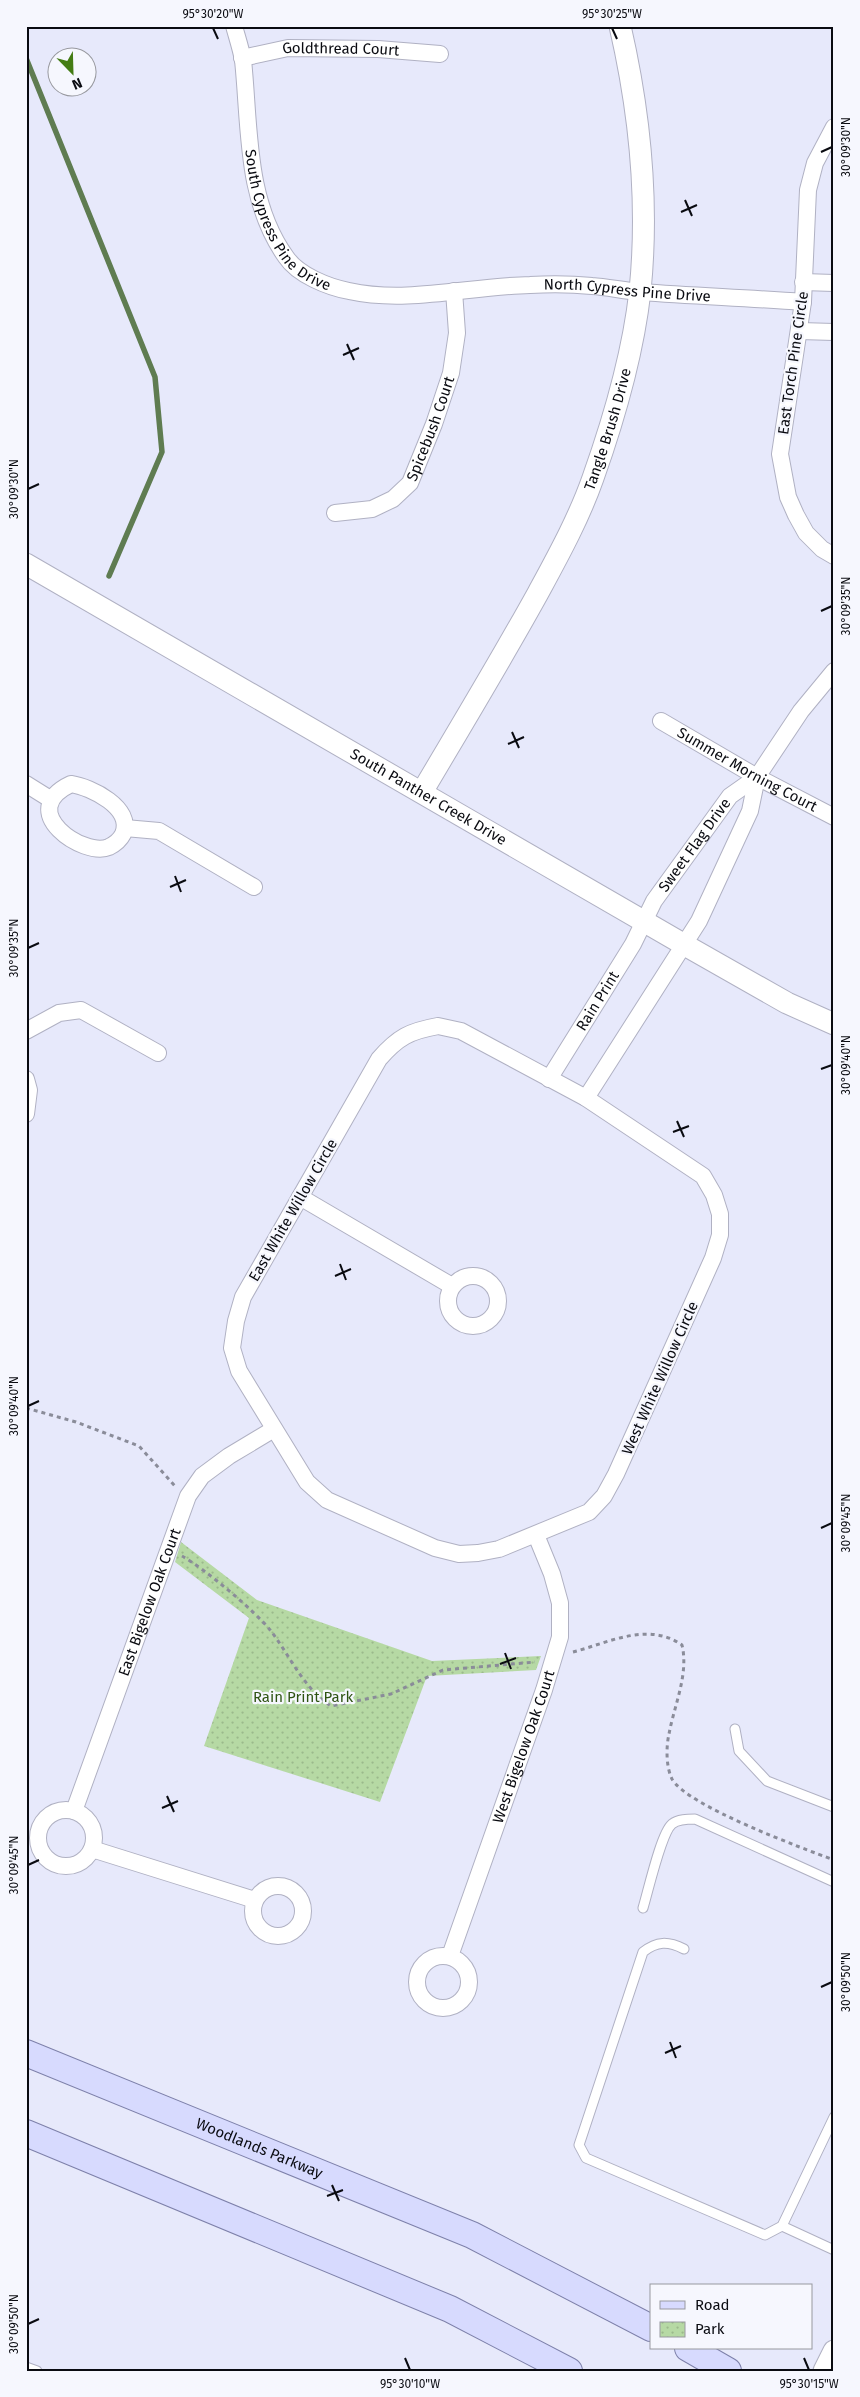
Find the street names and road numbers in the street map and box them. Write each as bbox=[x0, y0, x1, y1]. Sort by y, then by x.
street label: Goldthread Court bbox=[281, 38, 401, 60]
street label: South Cypress Pine Drive bbox=[241, 148, 333, 294]
street label: North Cypress Pine Drive bbox=[544, 275, 711, 305]
street label: East Torch Pine Circle bbox=[774, 290, 812, 436]
street label: Tangle Brush Drive bbox=[580, 366, 635, 493]
street label: Spicebush Court bbox=[403, 373, 458, 484]
street label: Summer Morning Court bbox=[674, 723, 821, 816]
street label: South Panther Creek Drive bbox=[347, 745, 510, 849]
street label: Sweet Flag Drive bbox=[655, 795, 734, 895]
street label: Rain Print bbox=[572, 967, 623, 1034]
street label: East White Willow Circle bbox=[245, 1136, 341, 1284]
street label: West White Willow Circle bbox=[618, 1299, 702, 1457]
street label: East Bigelow Oak Court bbox=[115, 1525, 185, 1679]
street label: West Bigelow Oak Court bbox=[489, 1667, 559, 1825]
street label: Woodlands Parkway bbox=[193, 2114, 326, 2182]

